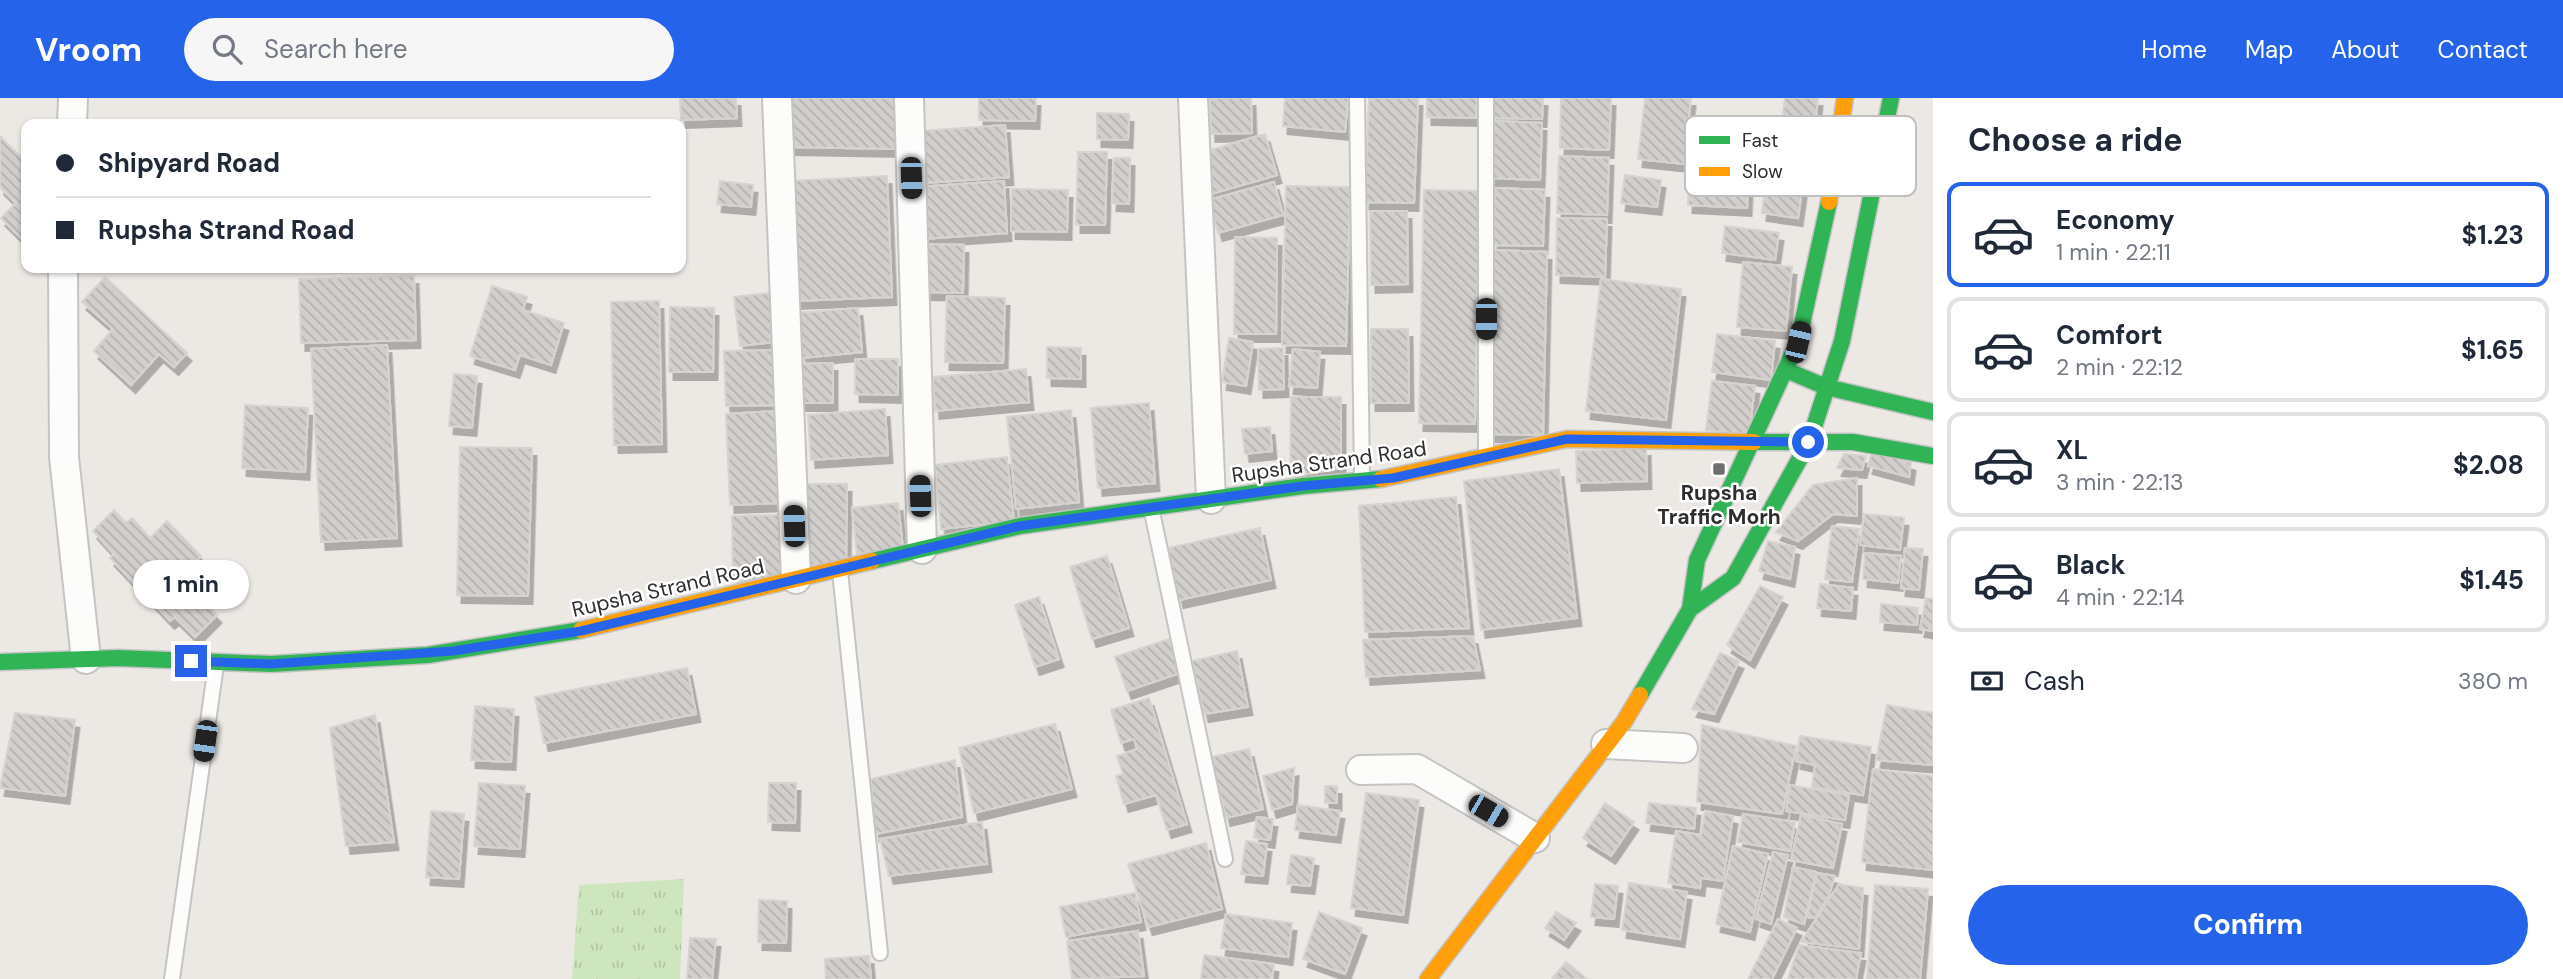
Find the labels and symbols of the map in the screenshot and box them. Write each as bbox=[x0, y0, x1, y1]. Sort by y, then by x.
legend bbox=[1685, 116, 1916, 196]
text: Fast bbox=[1742, 128, 1778, 153]
car bbox=[900, 157, 923, 199]
text: Slow bbox=[1742, 159, 1783, 184]
car bbox=[1476, 298, 1497, 340]
car bbox=[1784, 319, 1813, 365]
route start bbox=[1792, 426, 1824, 458]
street label: Rupsha Strand Road bbox=[1230, 434, 1428, 490]
marker: Rupsha Traffic Morh bbox=[1711, 461, 1727, 477]
car bbox=[909, 475, 932, 517]
place label: Rupsha Traffic Morh bbox=[1657, 479, 1781, 531]
car bbox=[783, 505, 806, 547]
street label: Rupsha Strand Road bbox=[569, 552, 767, 624]
callout: 1 min bbox=[133, 560, 249, 608]
route end bbox=[175, 645, 207, 677]
car bbox=[192, 719, 219, 763]
car bbox=[1465, 791, 1512, 831]

